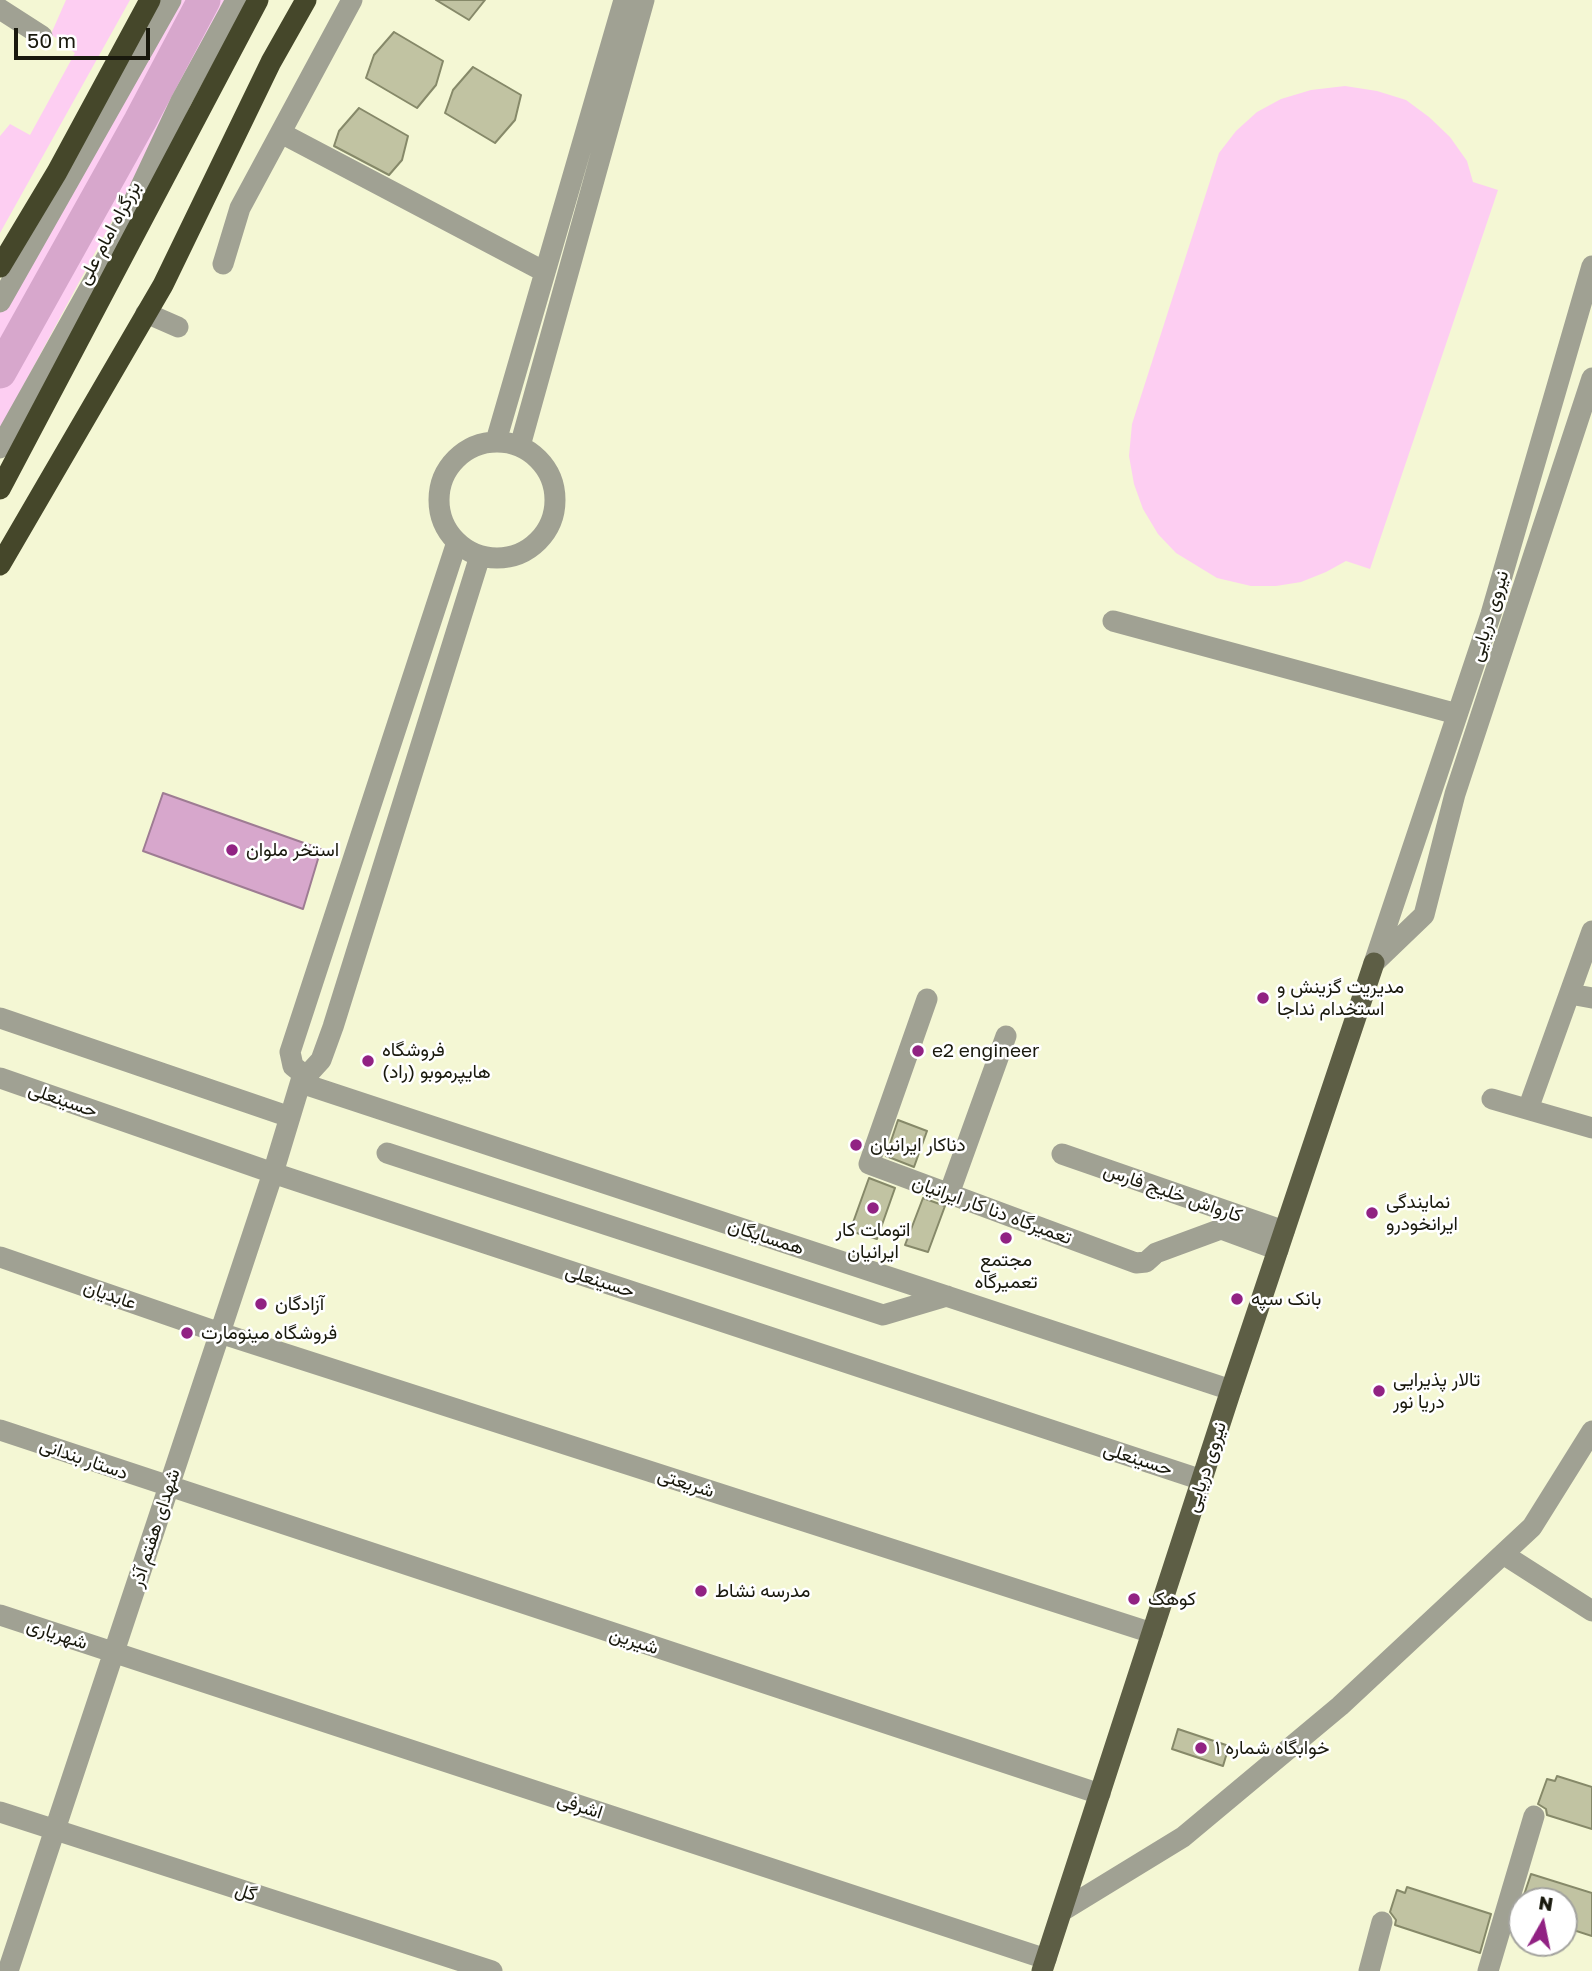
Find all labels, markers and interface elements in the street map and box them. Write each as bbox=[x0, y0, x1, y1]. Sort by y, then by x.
scale bar bbox=[18, 14, 154, 58]
text: 50 m bbox=[27, 27, 76, 53]
street label: بزرگراه امام علی bbox=[72, 177, 146, 289]
street label: نیروی دریایی bbox=[1464, 568, 1514, 664]
place label: استخر ملوان bbox=[246, 839, 339, 861]
marker: استخر ملوان bbox=[224, 842, 240, 858]
place label: مدیریت گزینش و استخدام نداجا bbox=[1277, 976, 1404, 1020]
marker: مدیریت گزینش و استخدام نداجا bbox=[1255, 990, 1271, 1006]
place label: فروشگاه هایپرموبو (راد) bbox=[382, 1039, 491, 1083]
place label: e2 engineer bbox=[932, 1040, 1039, 1062]
marker: e2 engineer bbox=[910, 1043, 926, 1059]
marker: فروشگاه هایپرموبو (راد) bbox=[360, 1053, 376, 1069]
street label: حسینعلی bbox=[26, 1078, 100, 1122]
place label: دناکار ایرانیان bbox=[870, 1134, 966, 1156]
marker: دناکار ایرانیان bbox=[848, 1137, 864, 1153]
street label: کارواش خلیج فارس bbox=[1101, 1159, 1245, 1227]
street label: تعمیرگاه دنا کار ایرانیان bbox=[909, 1171, 1075, 1249]
place label: نمایندگی ایرانخودرو bbox=[1386, 1191, 1458, 1235]
marker: اتومات کار ایرانیان bbox=[865, 1200, 881, 1216]
marker: نمایندگی ایرانخودرو bbox=[1364, 1205, 1380, 1221]
street label: همسایگان bbox=[725, 1214, 807, 1260]
place label: اتومات کار ایرانیان bbox=[835, 1219, 911, 1263]
marker: مجتمع تعمیرگاه bbox=[998, 1230, 1014, 1246]
place label: مجتمع تعمیرگاه bbox=[975, 1249, 1037, 1293]
street label: حسینعلی bbox=[563, 1259, 637, 1303]
street label: عابدیان bbox=[81, 1275, 139, 1315]
place label: بانک سپه bbox=[1251, 1288, 1321, 1310]
marker: بانک سپه bbox=[1229, 1291, 1245, 1307]
place label: آزادگان bbox=[275, 1293, 324, 1315]
marker: آزادگان bbox=[253, 1296, 269, 1312]
place label: فروشگاه مینومارت bbox=[201, 1322, 337, 1344]
marker: فروشگاه مینومارت bbox=[179, 1325, 195, 1341]
place label: تالار پذیرایی دریا نور bbox=[1393, 1369, 1480, 1413]
marker: تالار پذیرایی دریا نور bbox=[1371, 1383, 1387, 1399]
street label: نیروی دریایی bbox=[1181, 1419, 1231, 1515]
street label: دستار بندانی bbox=[37, 1433, 131, 1485]
street label: حسینعلی bbox=[1101, 1437, 1175, 1481]
street label: شریعتی bbox=[655, 1463, 717, 1503]
street label: شهدای هفتم آذر bbox=[125, 1466, 185, 1590]
place label: مدرسه نشاط bbox=[715, 1580, 810, 1602]
marker: مدرسه نشاط bbox=[693, 1583, 709, 1599]
place label: کوهک bbox=[1148, 1588, 1196, 1610]
marker: کوهک bbox=[1126, 1591, 1142, 1607]
street label: شهریاری bbox=[24, 1613, 90, 1655]
street label: شیرین bbox=[607, 1622, 661, 1660]
place label: خوابگاه شماره ۱ bbox=[1215, 1737, 1329, 1759]
marker: خوابگاه شماره ۱ bbox=[1193, 1740, 1209, 1756]
street label: اشرفی bbox=[554, 1788, 606, 1824]
street label: گل bbox=[232, 1878, 260, 1906]
north arrow bbox=[1508, 1887, 1578, 1957]
text: N bbox=[1537, 1890, 1555, 1915]

